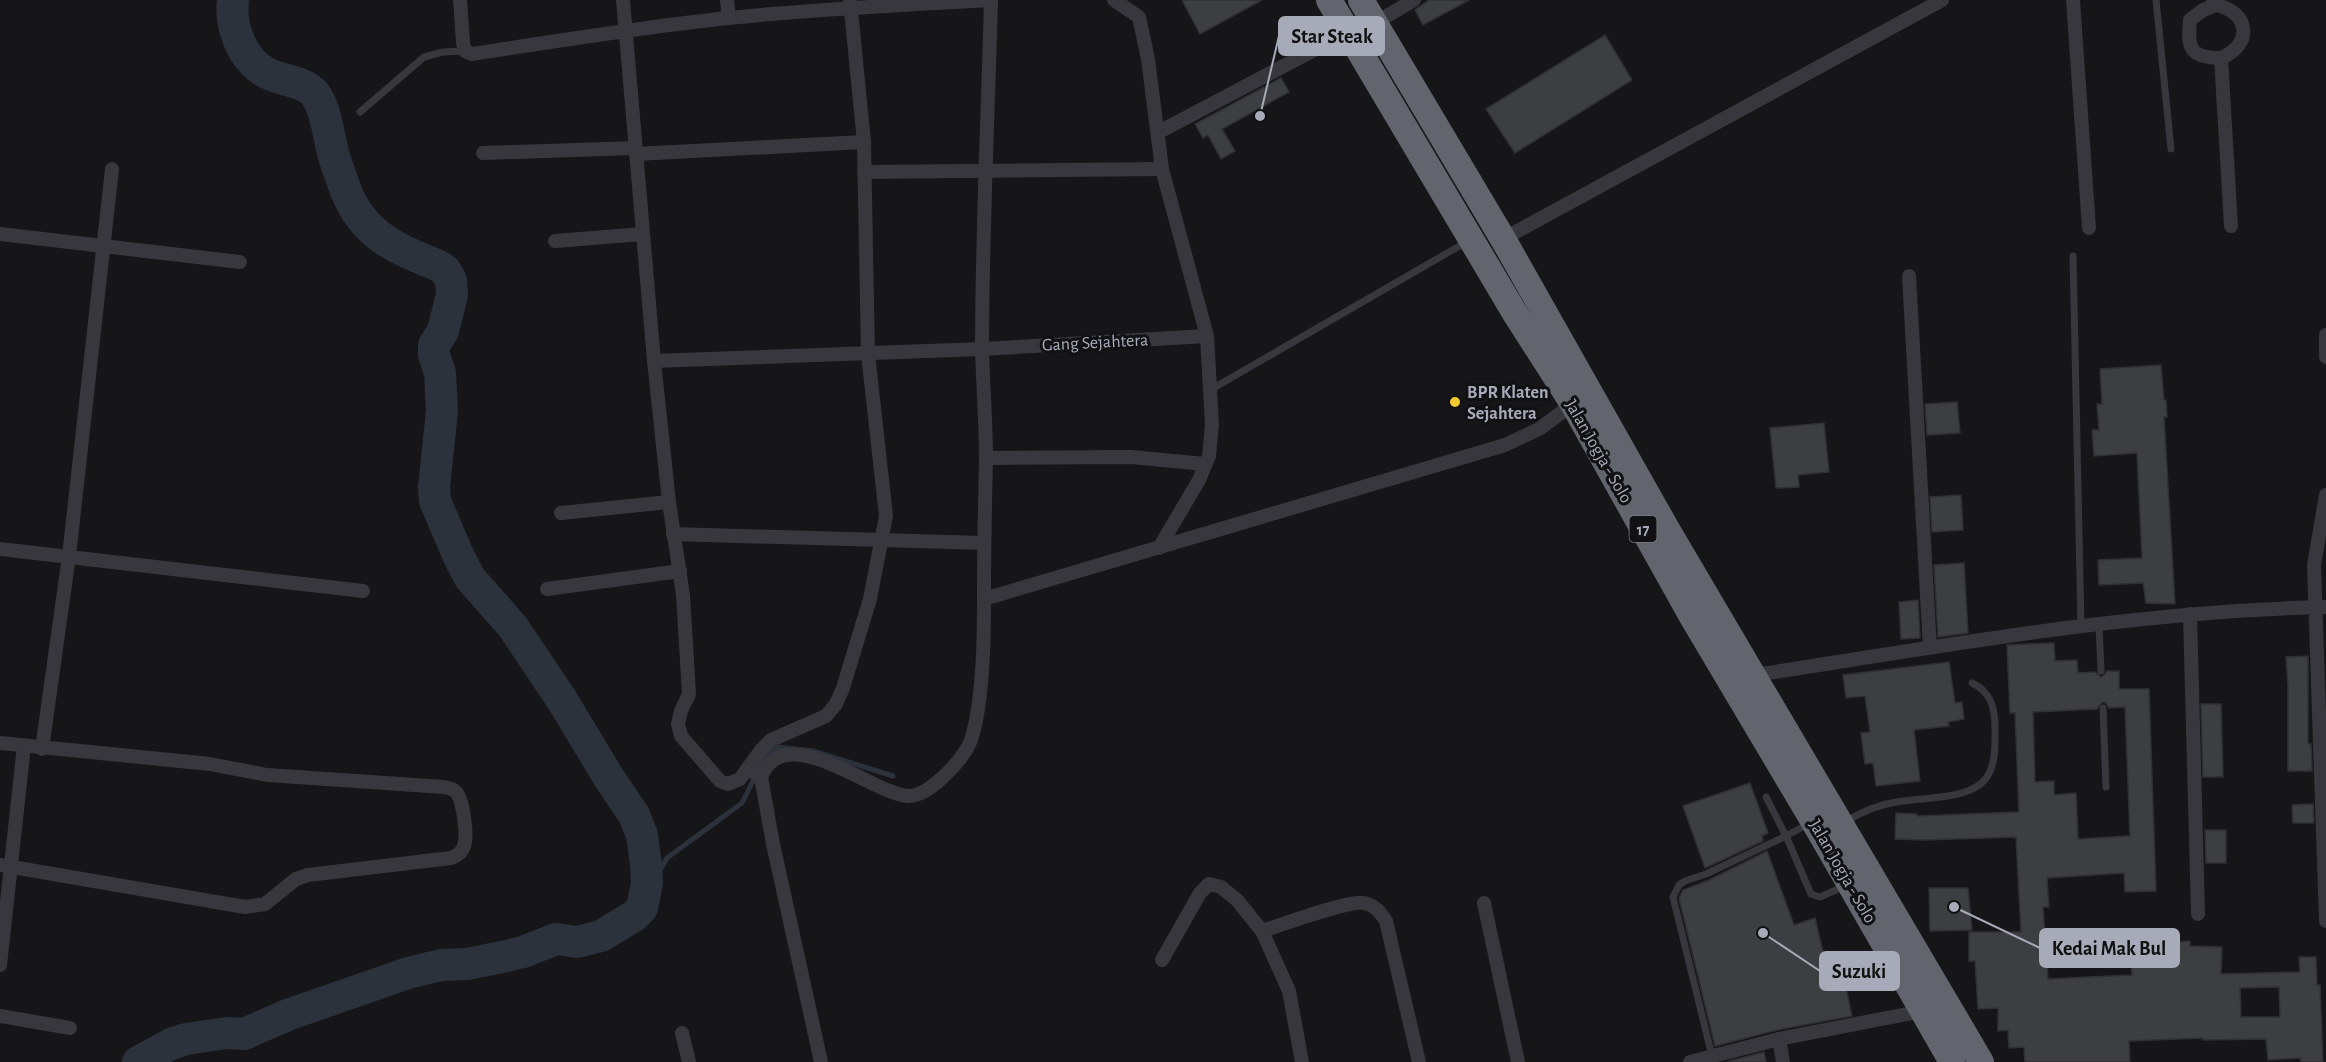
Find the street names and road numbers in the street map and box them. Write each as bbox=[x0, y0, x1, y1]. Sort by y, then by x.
street label: Gang Sejahtera bbox=[1041, 331, 1149, 355]
street label: Jalan Jogja - Solo bbox=[1561, 397, 1635, 507]
road number: 17 bbox=[1630, 516, 1656, 542]
street label: Jalan Jogja - Solo bbox=[1805, 817, 1879, 927]

